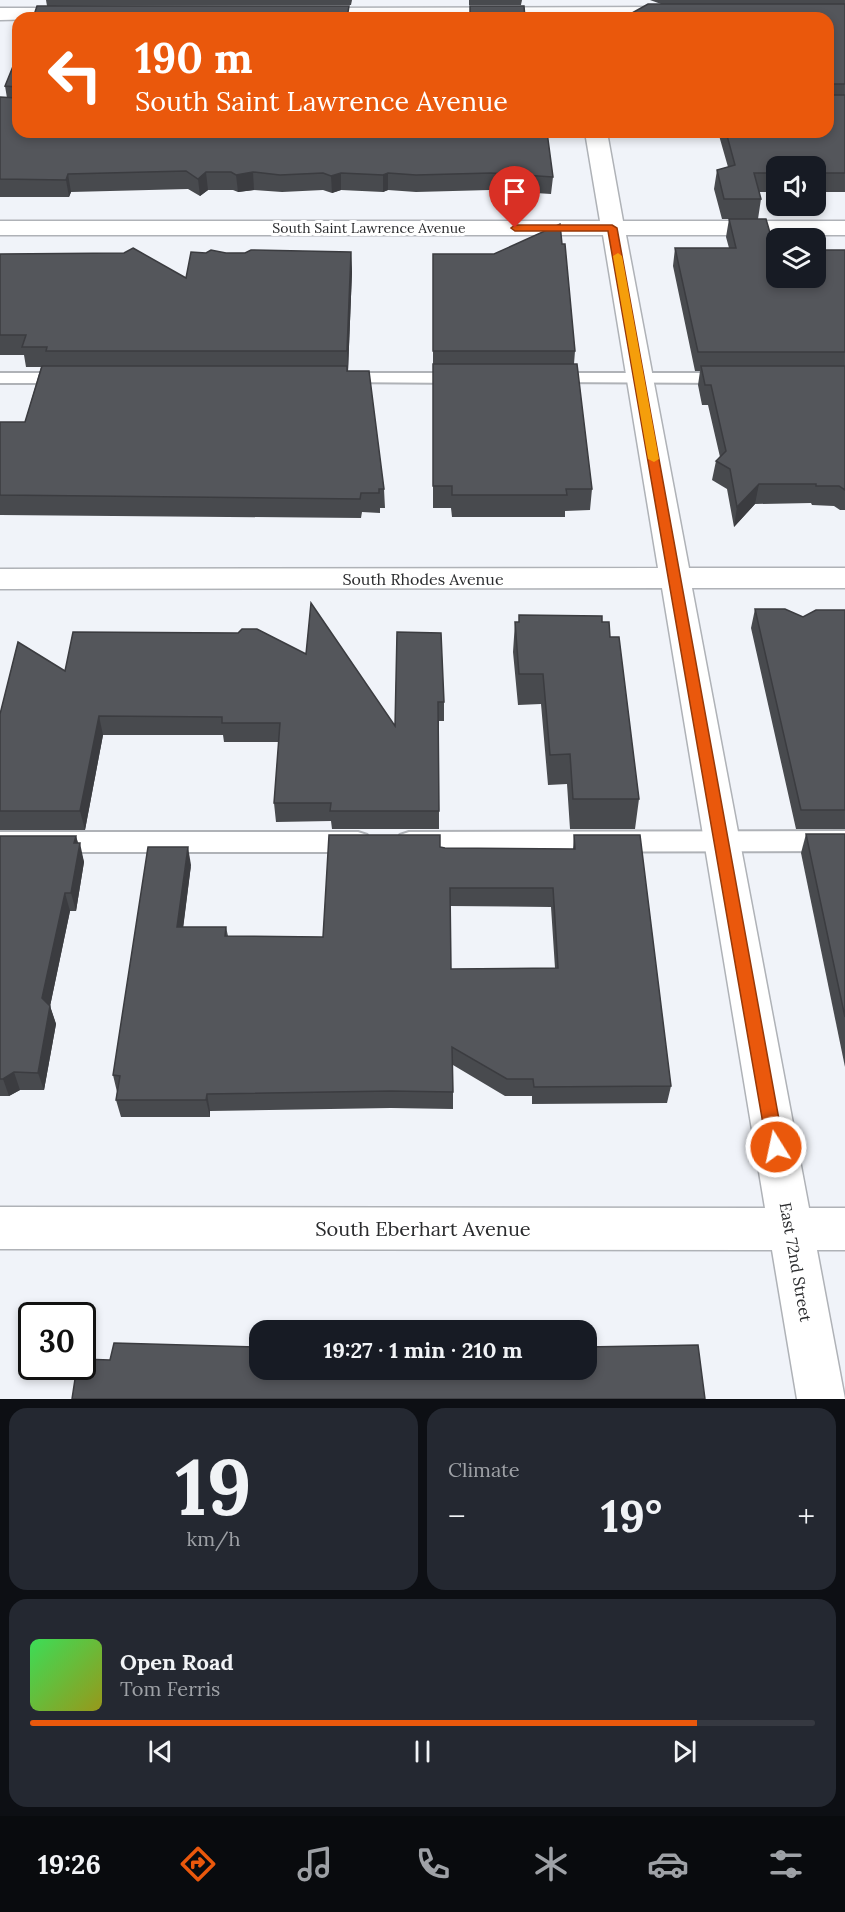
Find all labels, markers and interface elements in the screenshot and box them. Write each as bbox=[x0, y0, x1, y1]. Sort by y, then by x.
text: 190 m bbox=[135, 31, 253, 85]
icon: left bbox=[36, 36, 114, 114]
text: South Saint Lawrence Avenue bbox=[135, 84, 508, 118]
map controls bbox=[766, 156, 826, 288]
button: sound bbox=[766, 156, 826, 216]
pin bbox=[489, 166, 540, 228]
icon: arrive bbox=[498, 175, 531, 208]
street label: South Saint Lawrence Avenue bbox=[272, 219, 466, 237]
button: layers bbox=[766, 228, 826, 288]
street label: South Rhodes Avenue bbox=[342, 569, 504, 589]
position arrow bbox=[744, 1115, 808, 1179]
street label: East 72nd Street bbox=[776, 1201, 816, 1324]
street label: South Eberhart Avenue bbox=[315, 1216, 531, 1241]
speed limit sign: 30 bbox=[18, 1302, 96, 1380]
text: 19:27 · 1 min · 210 m bbox=[323, 1336, 523, 1364]
text: 19 bbox=[175, 1437, 252, 1536]
text: Climate bbox=[448, 1457, 520, 1482]
text: 19° bbox=[601, 1487, 662, 1544]
text: − bbox=[448, 1495, 466, 1537]
text: + bbox=[797, 1495, 815, 1537]
text: km/h bbox=[186, 1526, 241, 1551]
text: Open Road bbox=[120, 1648, 234, 1676]
text: Tom Ferris bbox=[120, 1676, 220, 1701]
icon: previous bbox=[144, 1735, 177, 1768]
icon: pause bbox=[406, 1735, 439, 1768]
icon: next bbox=[668, 1735, 701, 1768]
icon: directions bbox=[177, 1843, 219, 1885]
icon: music bbox=[294, 1843, 336, 1885]
icon: phone bbox=[412, 1843, 454, 1885]
icon: climate bbox=[530, 1843, 572, 1885]
icon: car bbox=[647, 1843, 689, 1885]
icon: filters bbox=[765, 1843, 807, 1885]
text: 19:26 bbox=[38, 1847, 101, 1881]

